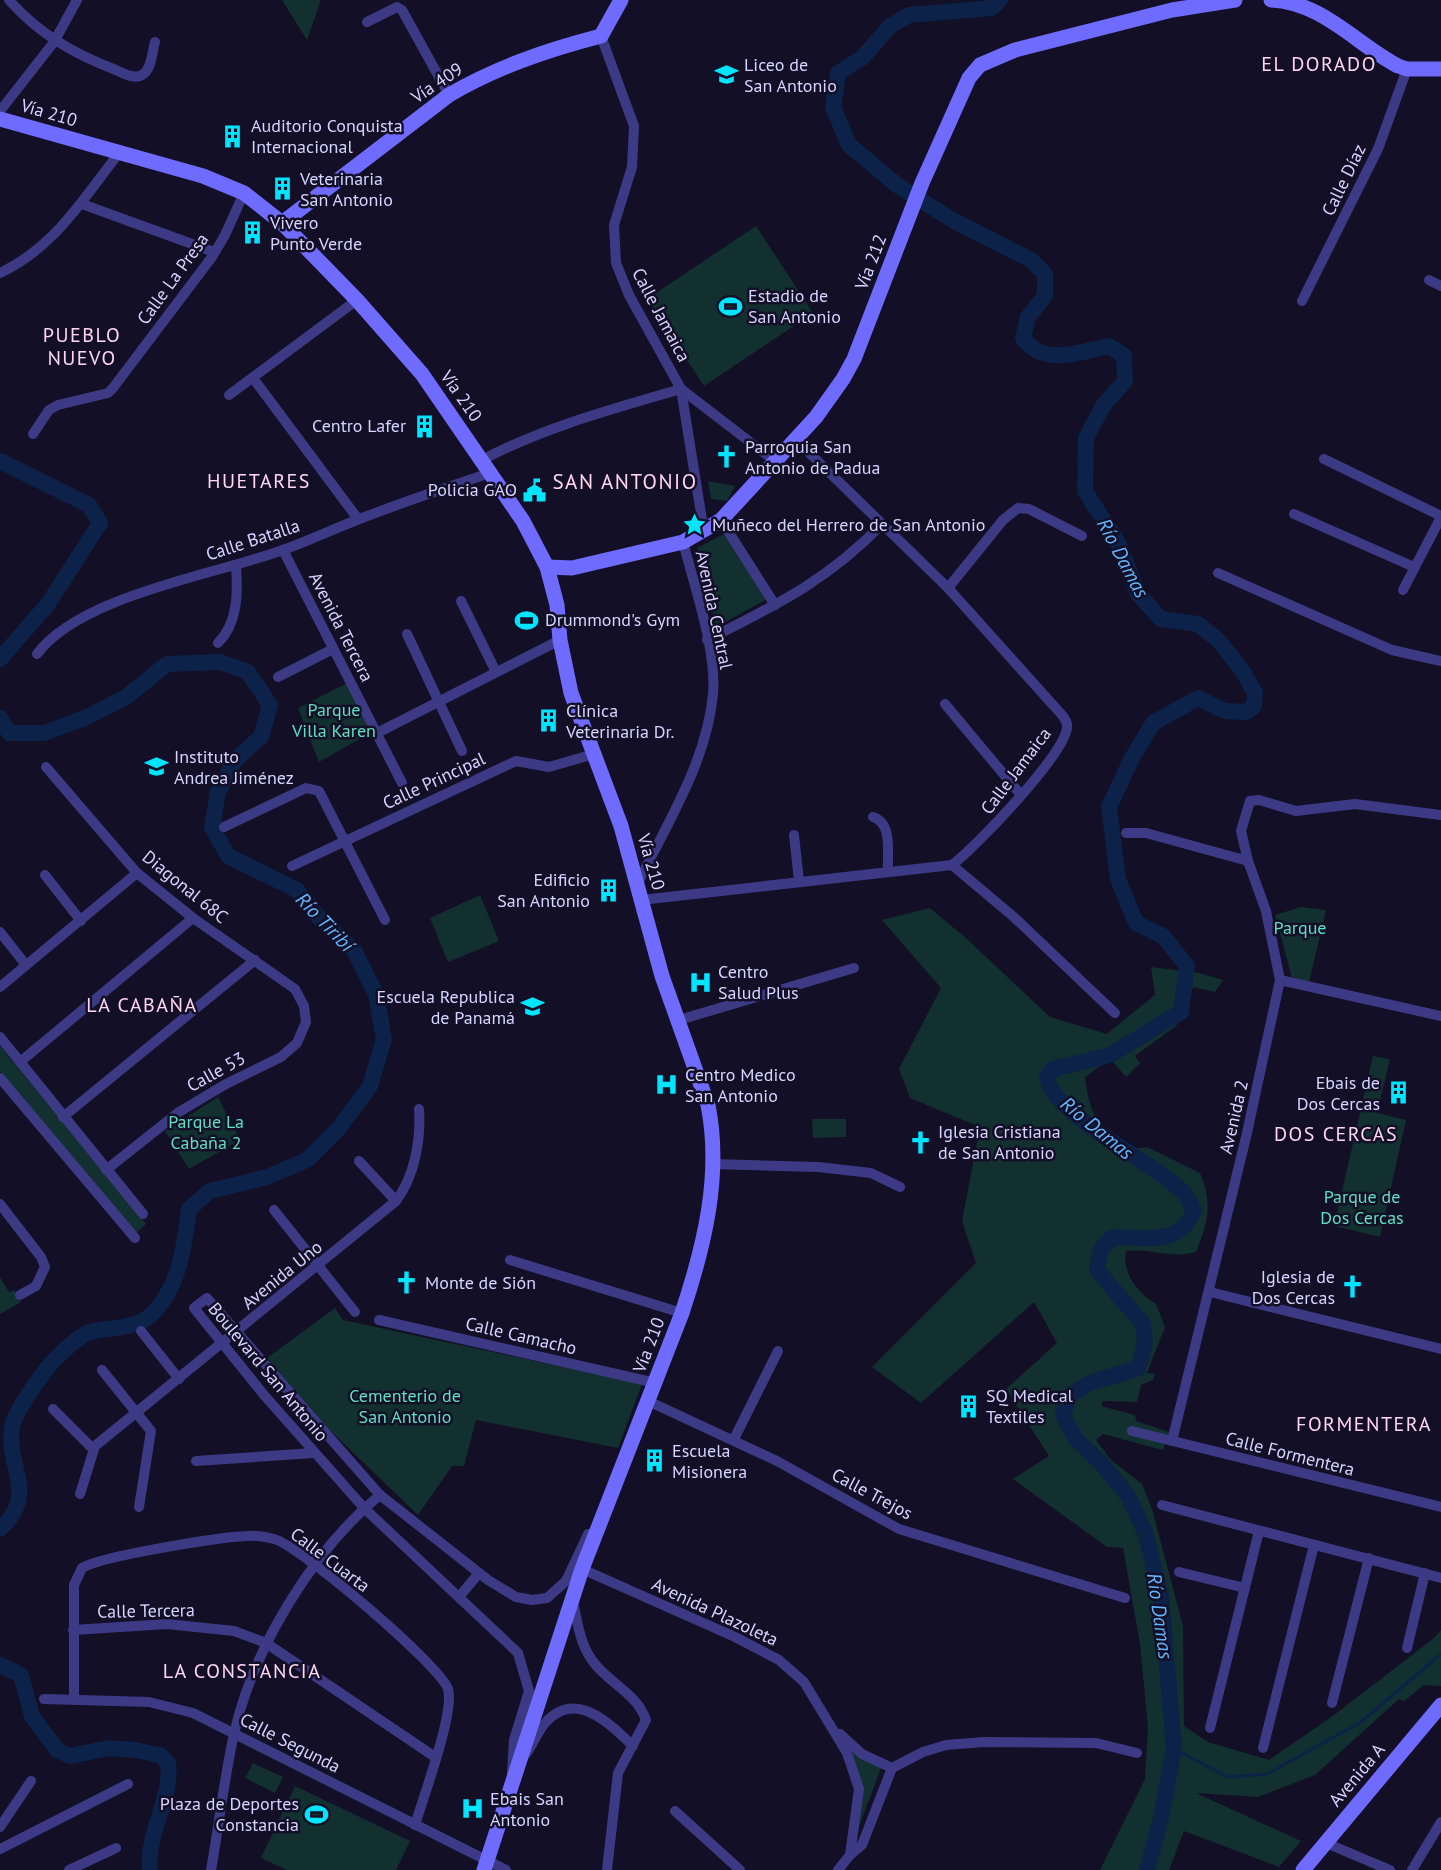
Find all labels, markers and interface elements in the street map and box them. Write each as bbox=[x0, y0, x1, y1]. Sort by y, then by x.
district label: EL DORADO bbox=[1261, 51, 1377, 77]
place label: Liceo de San Antonio bbox=[744, 53, 837, 97]
street label: Vía 409 bbox=[406, 57, 467, 109]
school or university icon: Liceo de San Antonio bbox=[713, 62, 739, 88]
street label: Vía 210 bbox=[17, 93, 80, 132]
place label: Auditorio Conquista Internacional bbox=[251, 114, 403, 158]
building icon: Auditorio Conquista Internacional bbox=[220, 123, 246, 149]
street label: Calle Díaz bbox=[1316, 140, 1371, 219]
place label: Veterinaria San Antonio bbox=[299, 167, 393, 211]
building icon: Veterinaria San Antonio bbox=[269, 176, 295, 202]
place label: Vivero Punto Verde bbox=[269, 211, 362, 255]
building icon: Vivero Punto Verde bbox=[239, 220, 265, 246]
street label: Calle La Presa bbox=[132, 229, 213, 329]
street label: Vía 212 bbox=[849, 231, 892, 294]
street label: Calle Jamaica bbox=[627, 264, 696, 366]
place label: Estadio de San Antonio bbox=[748, 284, 841, 328]
sports icon: Estadio de San Antonio bbox=[717, 293, 743, 319]
district label: PUEBLO NUEVO bbox=[43, 322, 121, 371]
street label: Vía 210 bbox=[435, 365, 487, 426]
building icon: Centro Lafer bbox=[411, 413, 437, 439]
place label: Centro Lafer bbox=[312, 414, 406, 437]
place label: Parroquia San Antonio de Padua bbox=[745, 435, 880, 479]
church icon: Parroquia San Antonio de Padua bbox=[714, 444, 740, 470]
district label: HUETARES bbox=[207, 468, 311, 494]
district label: SAN ANTONIO bbox=[552, 468, 698, 495]
public building icon: Policia GAO bbox=[522, 477, 548, 503]
place label: Policia GAO bbox=[428, 478, 517, 501]
place icon: Muñeco del Herrero de San Antonio bbox=[681, 512, 707, 538]
place label: Muñeco del Herrero de San Antonio bbox=[712, 513, 985, 536]
street label: Calle Batalla bbox=[203, 514, 303, 565]
water label: Río Damas bbox=[1091, 514, 1155, 602]
street label: Avenida Central bbox=[691, 548, 738, 672]
street label: Avenida Tercera bbox=[304, 568, 379, 685]
sports icon: Drummond's Gym bbox=[514, 607, 540, 633]
place label: Drummond's Gym bbox=[545, 608, 680, 631]
park label: Parque Villa Karen bbox=[291, 698, 376, 742]
place label: Clínica Veterinaria Dr. bbox=[565, 699, 674, 743]
building icon: Clínica Veterinaria Dr. bbox=[535, 708, 561, 734]
street label: Calle Jamaica bbox=[975, 723, 1056, 819]
place label: Instituto Andrea Jiménez bbox=[174, 745, 294, 789]
street label: Calle Principal bbox=[379, 746, 489, 814]
school or university icon: Instituto Andrea Jiménez bbox=[143, 754, 169, 780]
street label: Vía 210 bbox=[632, 830, 670, 893]
street label: Diagonal 68C bbox=[138, 845, 233, 928]
place label: Edificio San Antonio bbox=[497, 868, 590, 912]
building icon: Edificio San Antonio bbox=[595, 877, 621, 903]
water label: Río Tiribí bbox=[290, 887, 361, 959]
park label: Parque bbox=[1274, 916, 1327, 939]
place label: Centro Salud Plus bbox=[718, 960, 799, 1004]
hospital icon: Centro Salud Plus bbox=[687, 969, 713, 995]
place label: Escuela Republica de Panamá bbox=[377, 985, 515, 1029]
district label: LA CABAÑA bbox=[86, 992, 198, 1018]
school or university icon: Escuela Republica de Panamá bbox=[520, 994, 546, 1020]
street label: Calle 53 bbox=[183, 1046, 249, 1097]
place label: Centro Medico San Antonio bbox=[685, 1063, 796, 1107]
place label: Ebais de Dos Cercas bbox=[1297, 1071, 1380, 1115]
hospital icon: Centro Medico San Antonio bbox=[654, 1072, 680, 1098]
street label: Avenida 2 bbox=[1214, 1078, 1253, 1156]
building icon: Ebais de Dos Cercas bbox=[1385, 1080, 1411, 1106]
water label: Río Damas bbox=[1055, 1091, 1139, 1165]
park label: Parque La Cabaña 2 bbox=[168, 1110, 244, 1154]
place label: Iglesia Cristiana de San Antonio bbox=[938, 1120, 1061, 1164]
district label: DOS CERCAS bbox=[1274, 1121, 1398, 1147]
church icon: Iglesia Cristiana de San Antonio bbox=[907, 1129, 933, 1155]
park label: Parque de Dos Cercas bbox=[1320, 1185, 1404, 1229]
street label: Avenida Uno bbox=[237, 1235, 327, 1314]
place label: Iglesia de Dos Cercas bbox=[1252, 1265, 1335, 1309]
church icon: Monte de Sión bbox=[394, 1270, 420, 1296]
place label: Monte de Sión bbox=[425, 1271, 536, 1294]
church icon: Iglesia de Dos Cercas bbox=[1340, 1274, 1366, 1300]
street label: Boulevard San Antonio bbox=[203, 1297, 333, 1446]
street label: Calle Camacho bbox=[463, 1312, 579, 1359]
street label: Vía 210 bbox=[627, 1314, 670, 1377]
park label: Cementerio de San Antonio bbox=[349, 1384, 461, 1428]
place label: SQ Medical Textiles bbox=[986, 1384, 1074, 1428]
building icon: SQ Medical Textiles bbox=[955, 1393, 981, 1419]
district label: FORMENTERA bbox=[1296, 1411, 1432, 1437]
street label: Calle Formentera bbox=[1223, 1426, 1357, 1481]
place label: Escuela Misionera bbox=[672, 1439, 747, 1483]
building icon: Escuela Misionera bbox=[641, 1448, 667, 1474]
street label: Calle Trejos bbox=[828, 1463, 917, 1524]
street label: Calle Cuarta bbox=[286, 1522, 375, 1597]
water label: Río Damas bbox=[1141, 1571, 1179, 1661]
street label: Avenida Plazoleta bbox=[648, 1572, 782, 1651]
street label: Calle Tercera bbox=[97, 1598, 195, 1623]
district label: LA CONSTANCIA bbox=[163, 1658, 321, 1684]
street label: Calle Segunda bbox=[236, 1707, 344, 1778]
street label: Avenida A bbox=[1324, 1738, 1390, 1811]
place label: Ebais San Antonio bbox=[490, 1787, 564, 1831]
place label: Plaza de Deportes Constancia bbox=[160, 1792, 299, 1836]
hospital icon: Ebais San Antonio bbox=[459, 1796, 485, 1822]
sports icon: Plaza de Deportes Constancia bbox=[304, 1801, 330, 1827]

